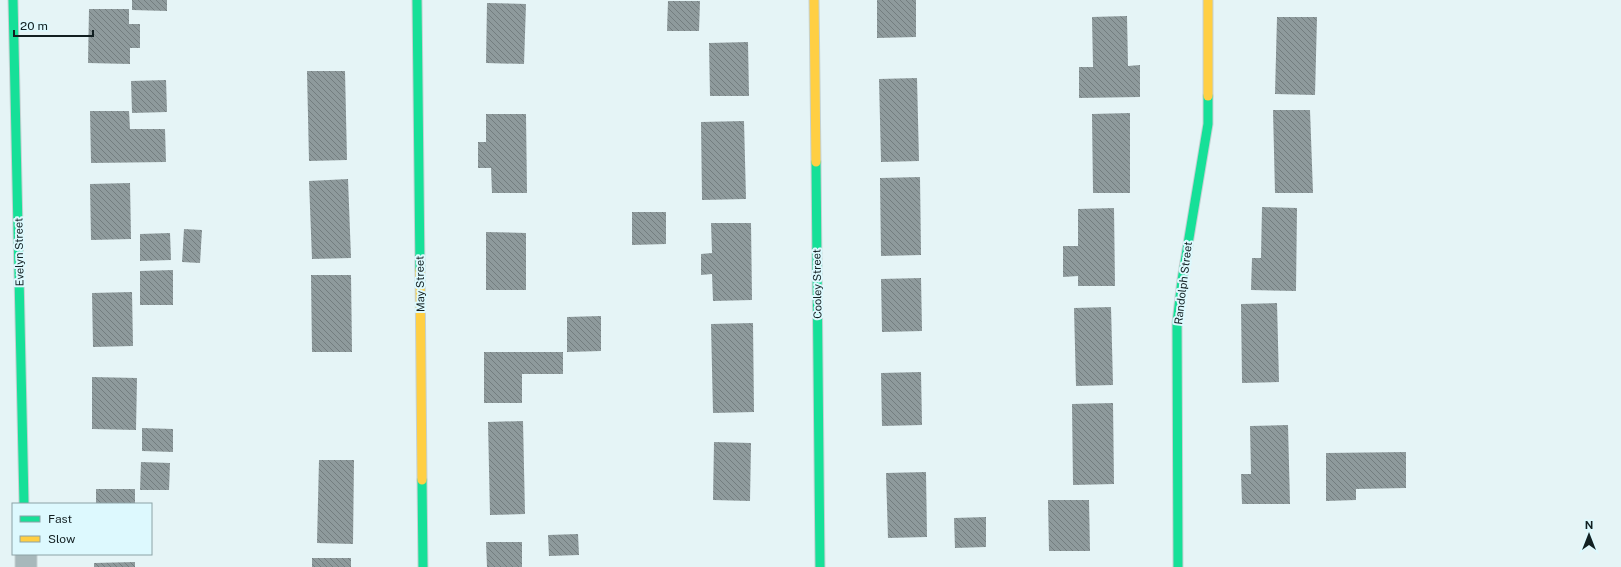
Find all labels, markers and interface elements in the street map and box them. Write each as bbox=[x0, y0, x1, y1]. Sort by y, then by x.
scale bar bbox=[14, 12, 93, 38]
text: 20 m bbox=[20, 19, 48, 33]
street label: Evelyn Street bbox=[12, 218, 26, 286]
street label: Randolph Street bbox=[1172, 241, 1194, 325]
street label: Cooley Street bbox=[810, 249, 824, 319]
street label: May Street bbox=[414, 256, 426, 312]
legend bbox=[12, 503, 152, 555]
text: Fast bbox=[48, 512, 73, 526]
north arrow bbox=[1569, 515, 1609, 555]
text: N bbox=[1585, 519, 1593, 531]
text: Slow bbox=[48, 532, 76, 546]

